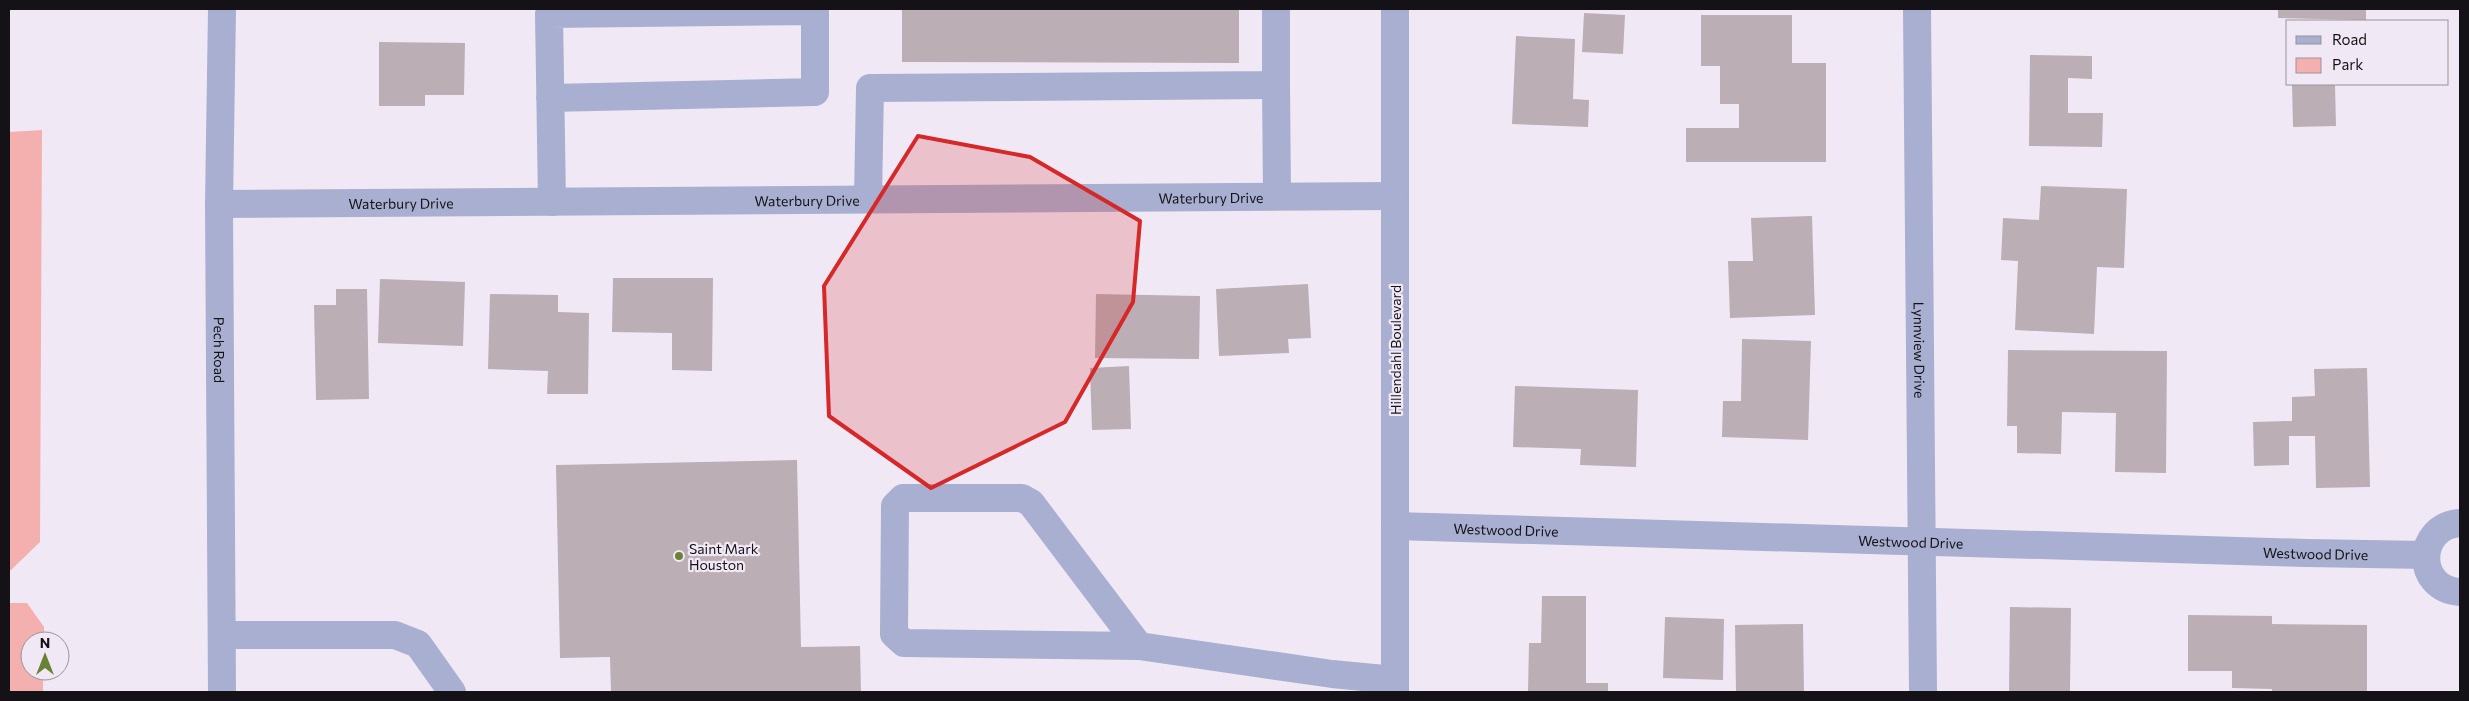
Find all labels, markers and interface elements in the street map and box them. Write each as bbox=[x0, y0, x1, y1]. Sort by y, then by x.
legend bbox=[2286, 20, 2449, 85]
text: Road bbox=[2332, 30, 2367, 48]
text: Park bbox=[2332, 55, 2363, 73]
street label: Waterbury Drive bbox=[1158, 188, 1264, 206]
street label: Waterbury Drive bbox=[754, 191, 860, 209]
street label: Waterbury Drive bbox=[348, 194, 454, 212]
street label: Hillendahl Boulevard bbox=[1387, 285, 1404, 415]
street label: Lynnview Drive bbox=[1911, 302, 1929, 398]
street label: Pech Road bbox=[211, 317, 229, 383]
street label: Westwood Drive bbox=[1453, 519, 1559, 539]
street label: Westwood Drive bbox=[1858, 531, 1964, 551]
place label: Saint Mark Houston bbox=[689, 540, 759, 573]
street label: Westwood Drive bbox=[2263, 543, 2368, 563]
marker: Saint Mark Houston bbox=[673, 550, 685, 562]
north arrow bbox=[20, 631, 70, 681]
text: N bbox=[40, 634, 50, 651]

